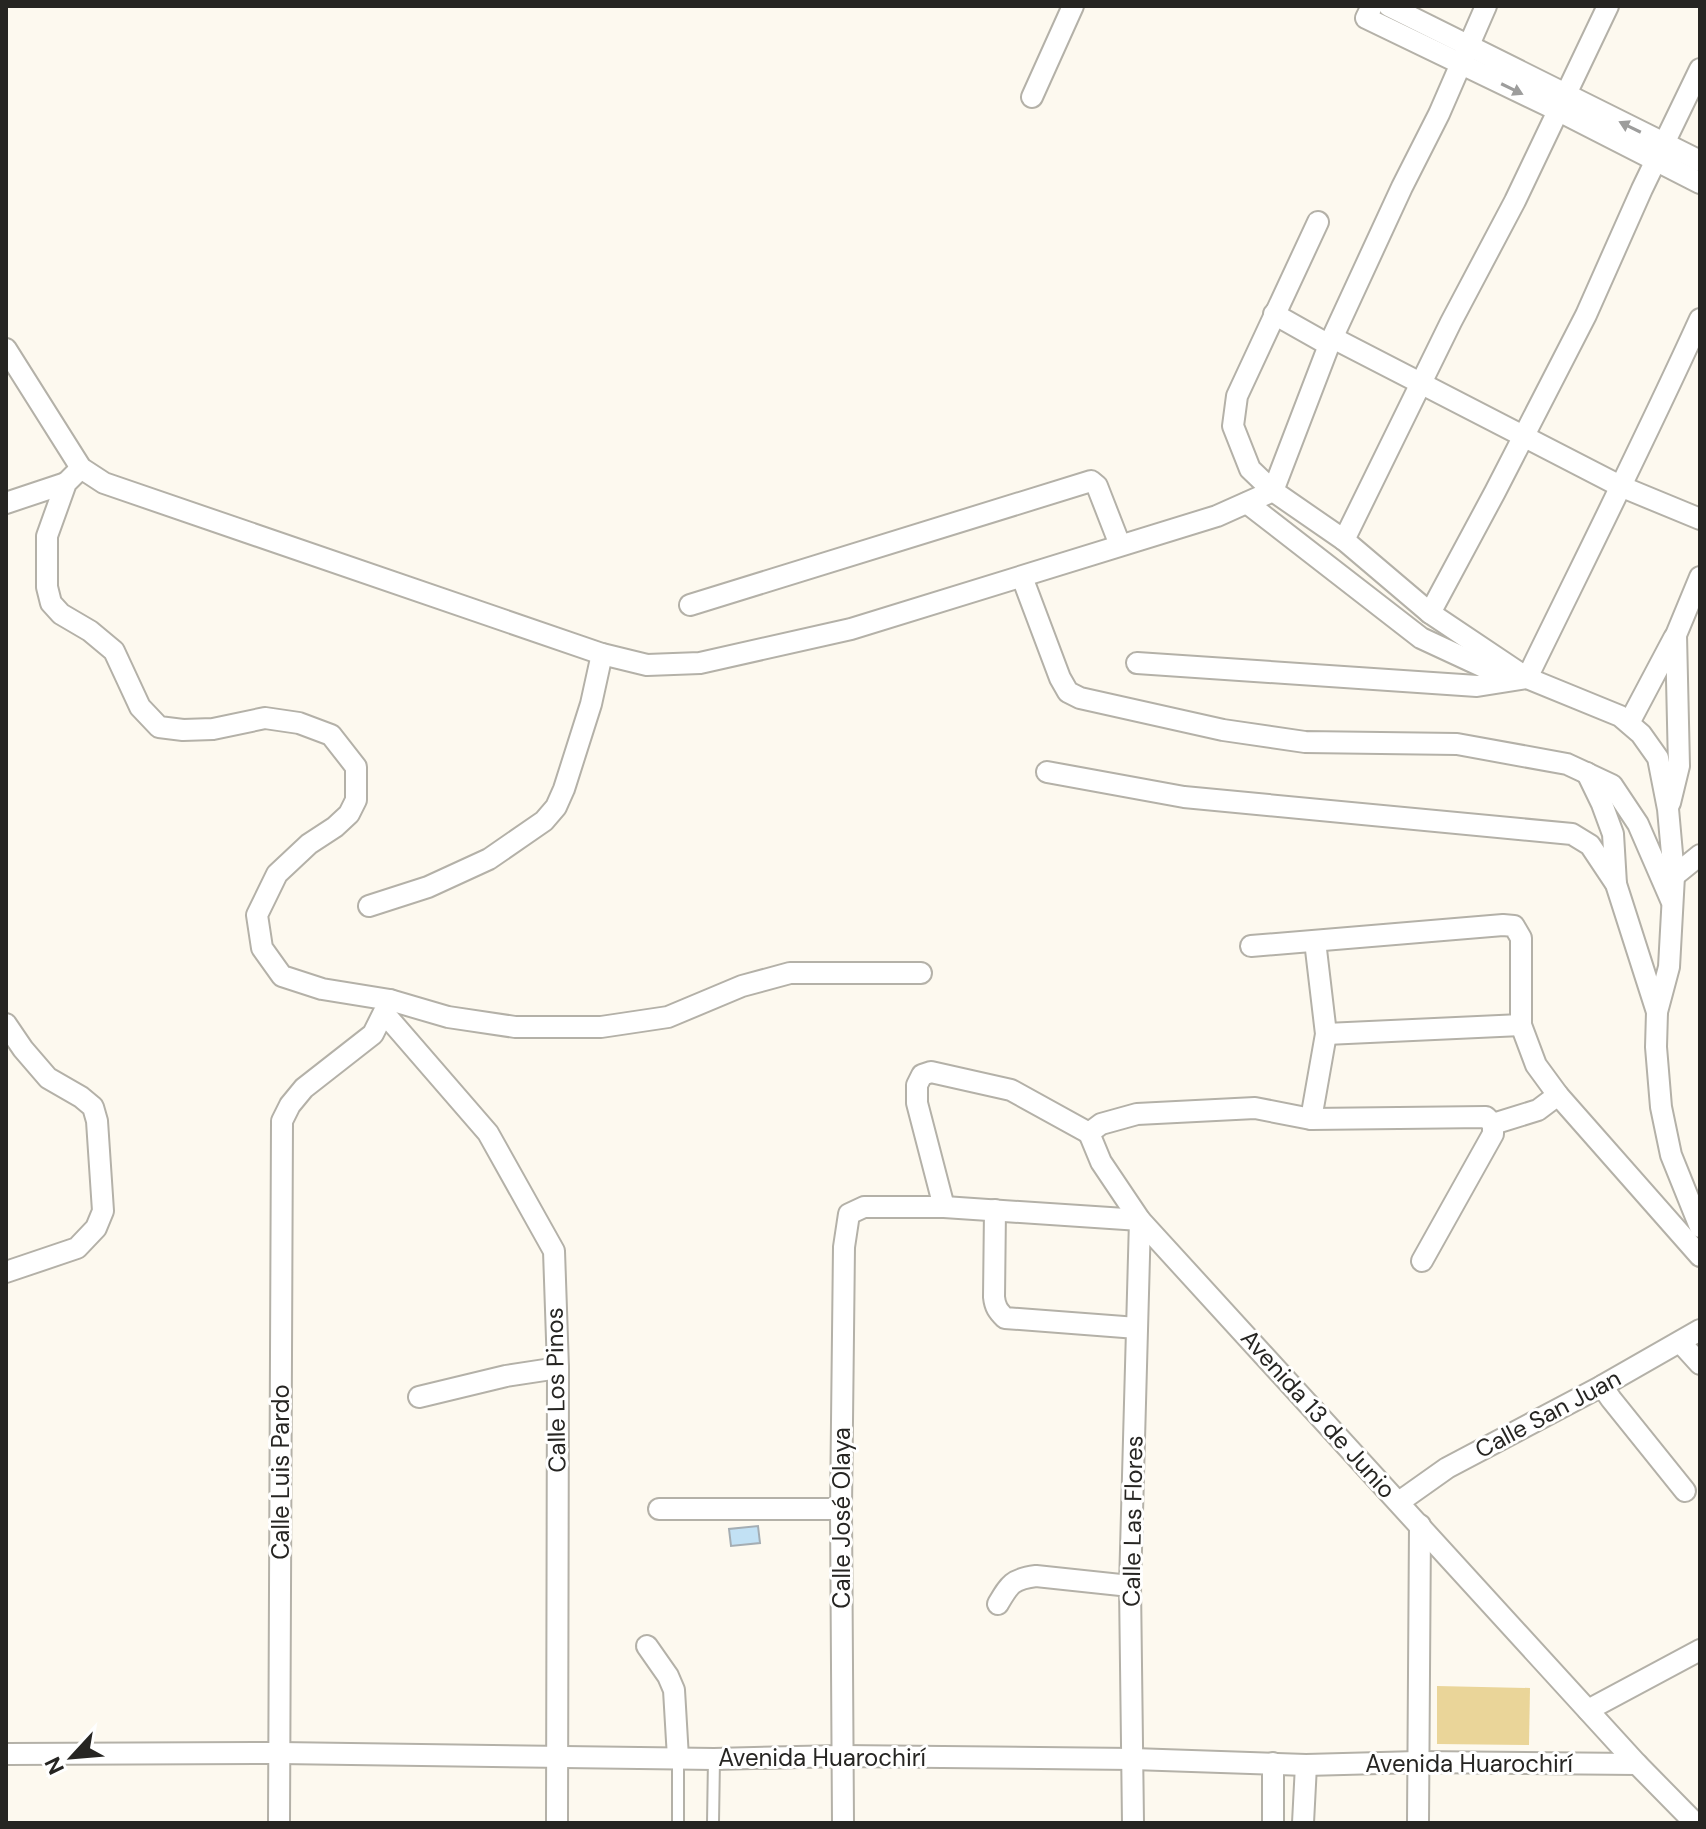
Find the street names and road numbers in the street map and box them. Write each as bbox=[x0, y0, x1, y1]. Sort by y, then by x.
street label: Calle Los Pinos bbox=[539, 1307, 572, 1473]
street label: Avenida 13 de Junio bbox=[1234, 1323, 1403, 1505]
street label: Calle San Juan bbox=[1470, 1362, 1626, 1465]
street label: Calle Luis Pardo bbox=[265, 1384, 296, 1560]
street label: Calle José Olaya bbox=[826, 1427, 857, 1609]
street label: Calle Las Flores bbox=[1116, 1435, 1149, 1607]
street label: Avenida Huarochirí bbox=[718, 1742, 927, 1773]
street label: Avenida Huarochirí bbox=[1365, 1748, 1574, 1779]

